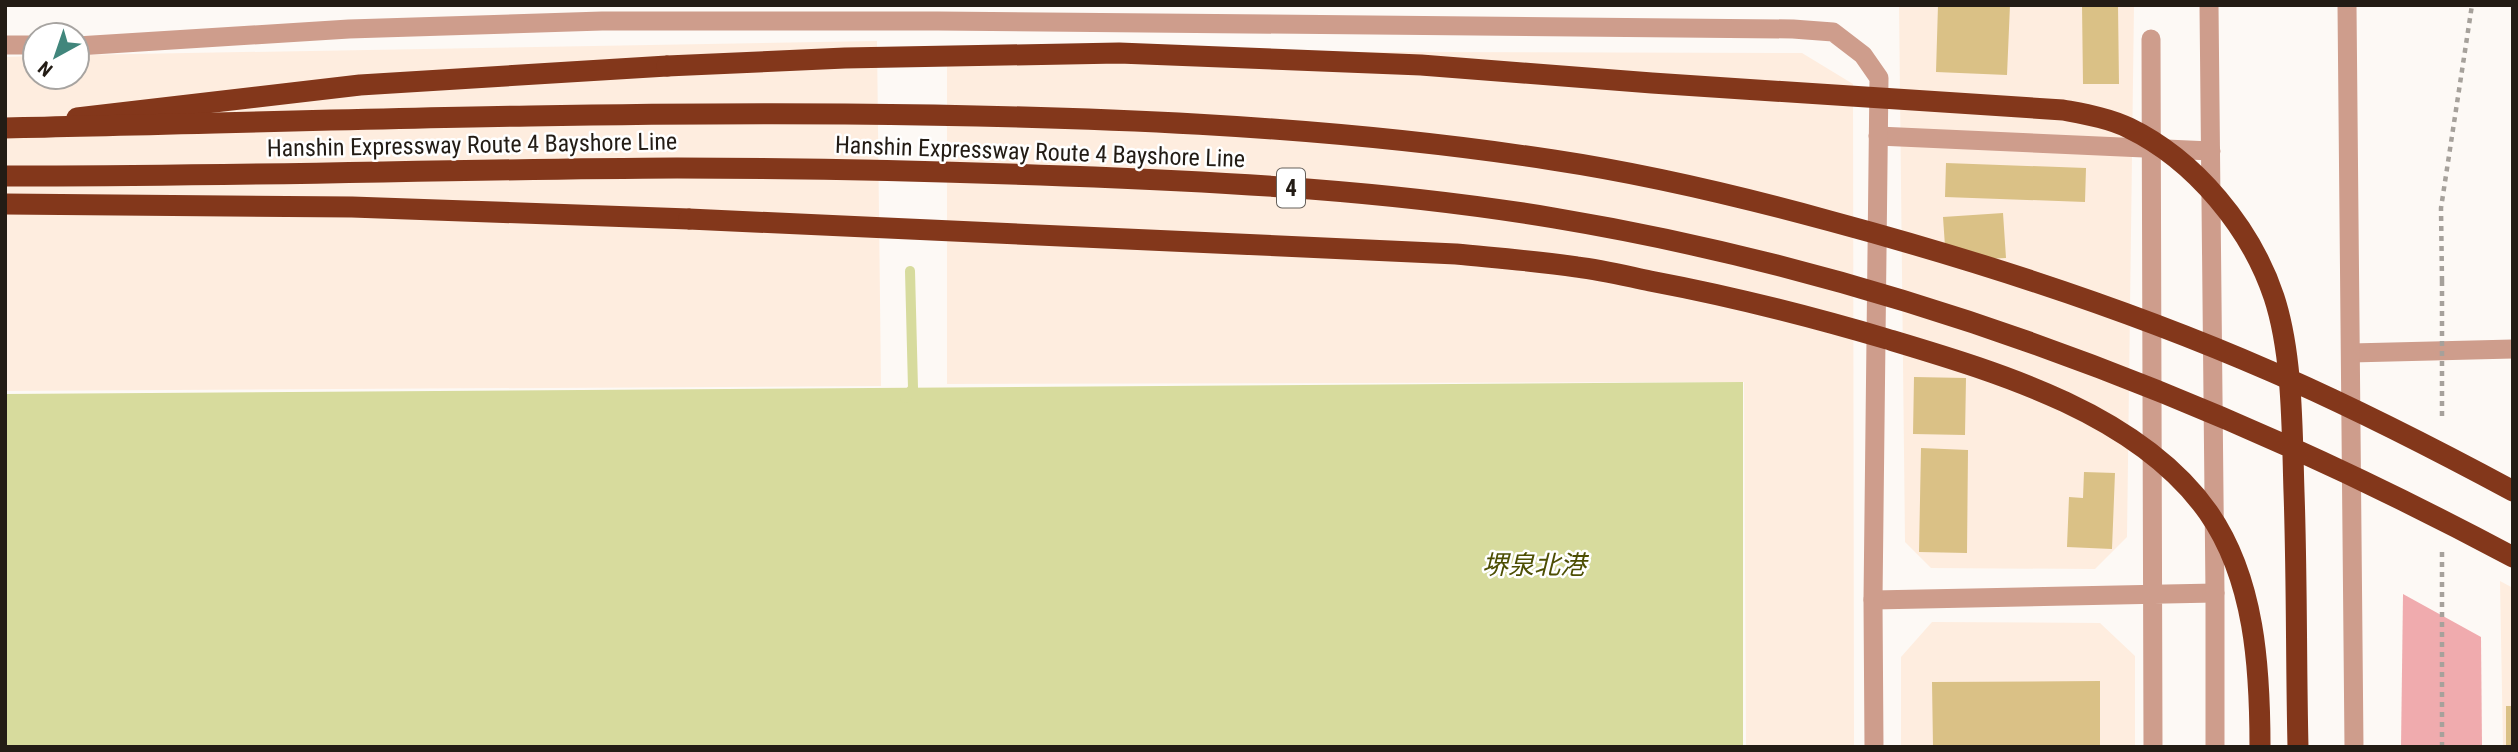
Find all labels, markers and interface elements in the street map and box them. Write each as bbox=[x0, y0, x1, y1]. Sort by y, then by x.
north arrow bbox=[21, 21, 91, 91]
text: N bbox=[34, 56, 57, 81]
street label: Hanshin Expressway Route 4 Bayshore Line bbox=[267, 127, 677, 163]
street label: Hanshin Expressway Route 4 Bayshore Line bbox=[834, 131, 1246, 173]
road number: 4 bbox=[1277, 168, 1305, 208]
water label: 堺泉北港 bbox=[1482, 550, 1590, 580]

